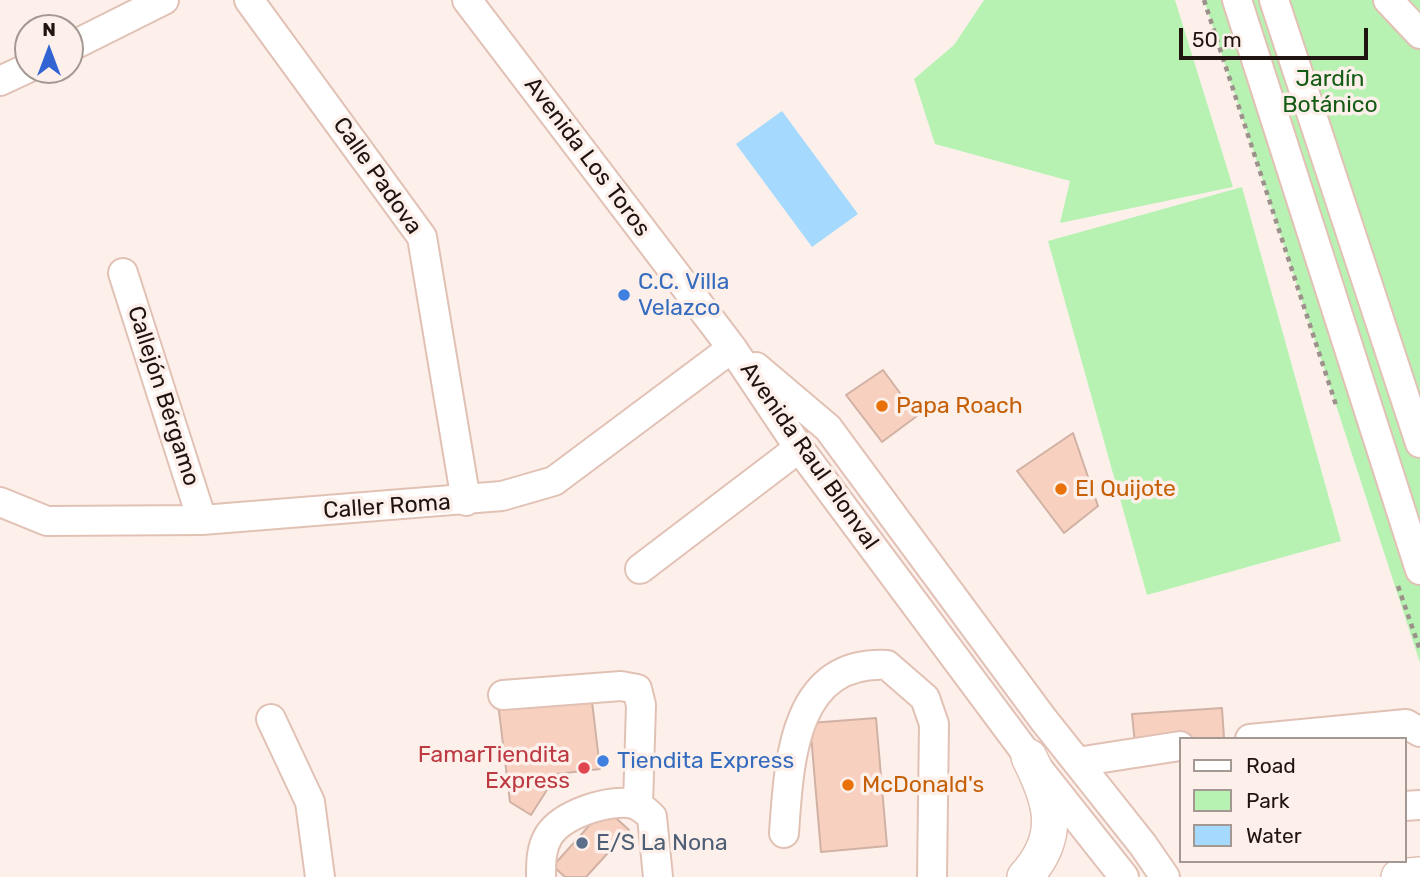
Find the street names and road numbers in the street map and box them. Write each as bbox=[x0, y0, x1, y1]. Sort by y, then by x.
street label: Avenida Los Toros bbox=[518, 72, 656, 242]
street label: Calle Padova bbox=[327, 112, 427, 240]
street label: Callejón Bérgamo bbox=[121, 303, 205, 489]
street label: Avenida Raul Blonval bbox=[734, 357, 884, 555]
street label: Caller Roma bbox=[322, 489, 452, 525]

